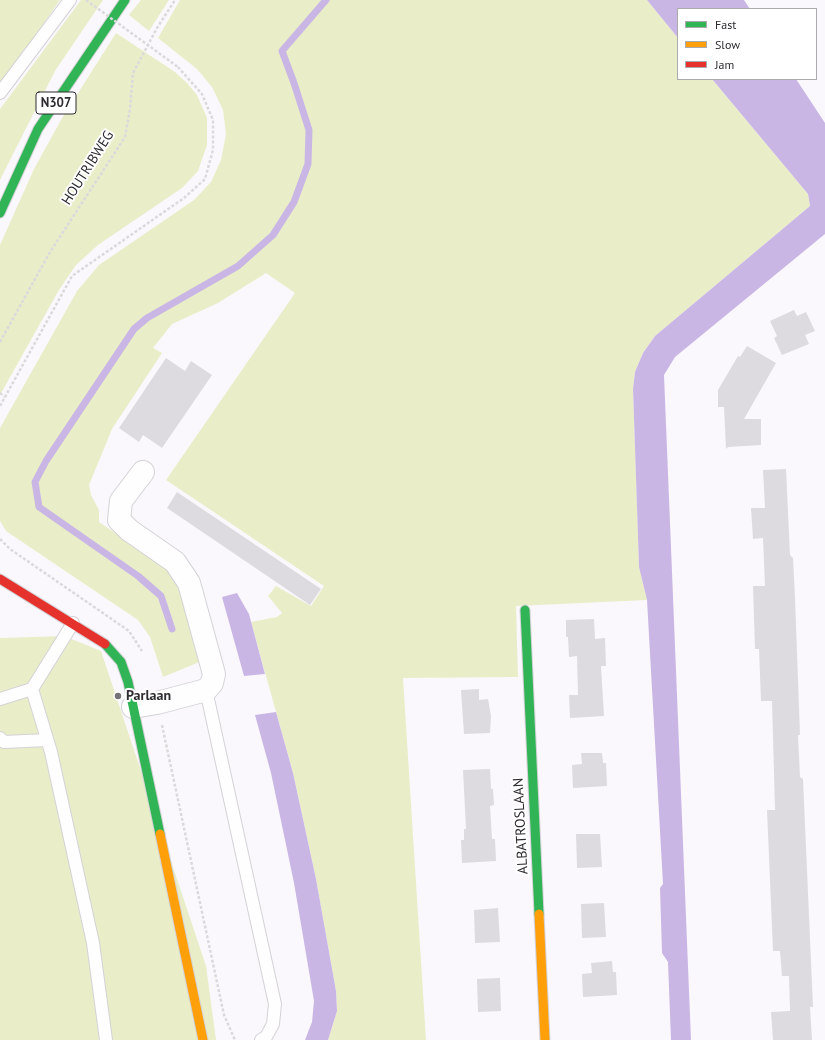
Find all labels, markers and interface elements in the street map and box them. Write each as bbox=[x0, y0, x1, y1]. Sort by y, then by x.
legend bbox=[677, 8, 817, 80]
text: Fast bbox=[715, 17, 736, 32]
text: Slow bbox=[715, 37, 740, 52]
text: Jam bbox=[715, 57, 734, 72]
road number: N307 bbox=[36, 92, 76, 114]
street label: HOUTRIBWEG bbox=[59, 128, 117, 208]
place label: Parlaan bbox=[126, 688, 171, 704]
marker: Parlaan bbox=[113, 691, 123, 701]
street label: ALBATROSLAAN bbox=[510, 777, 532, 875]

